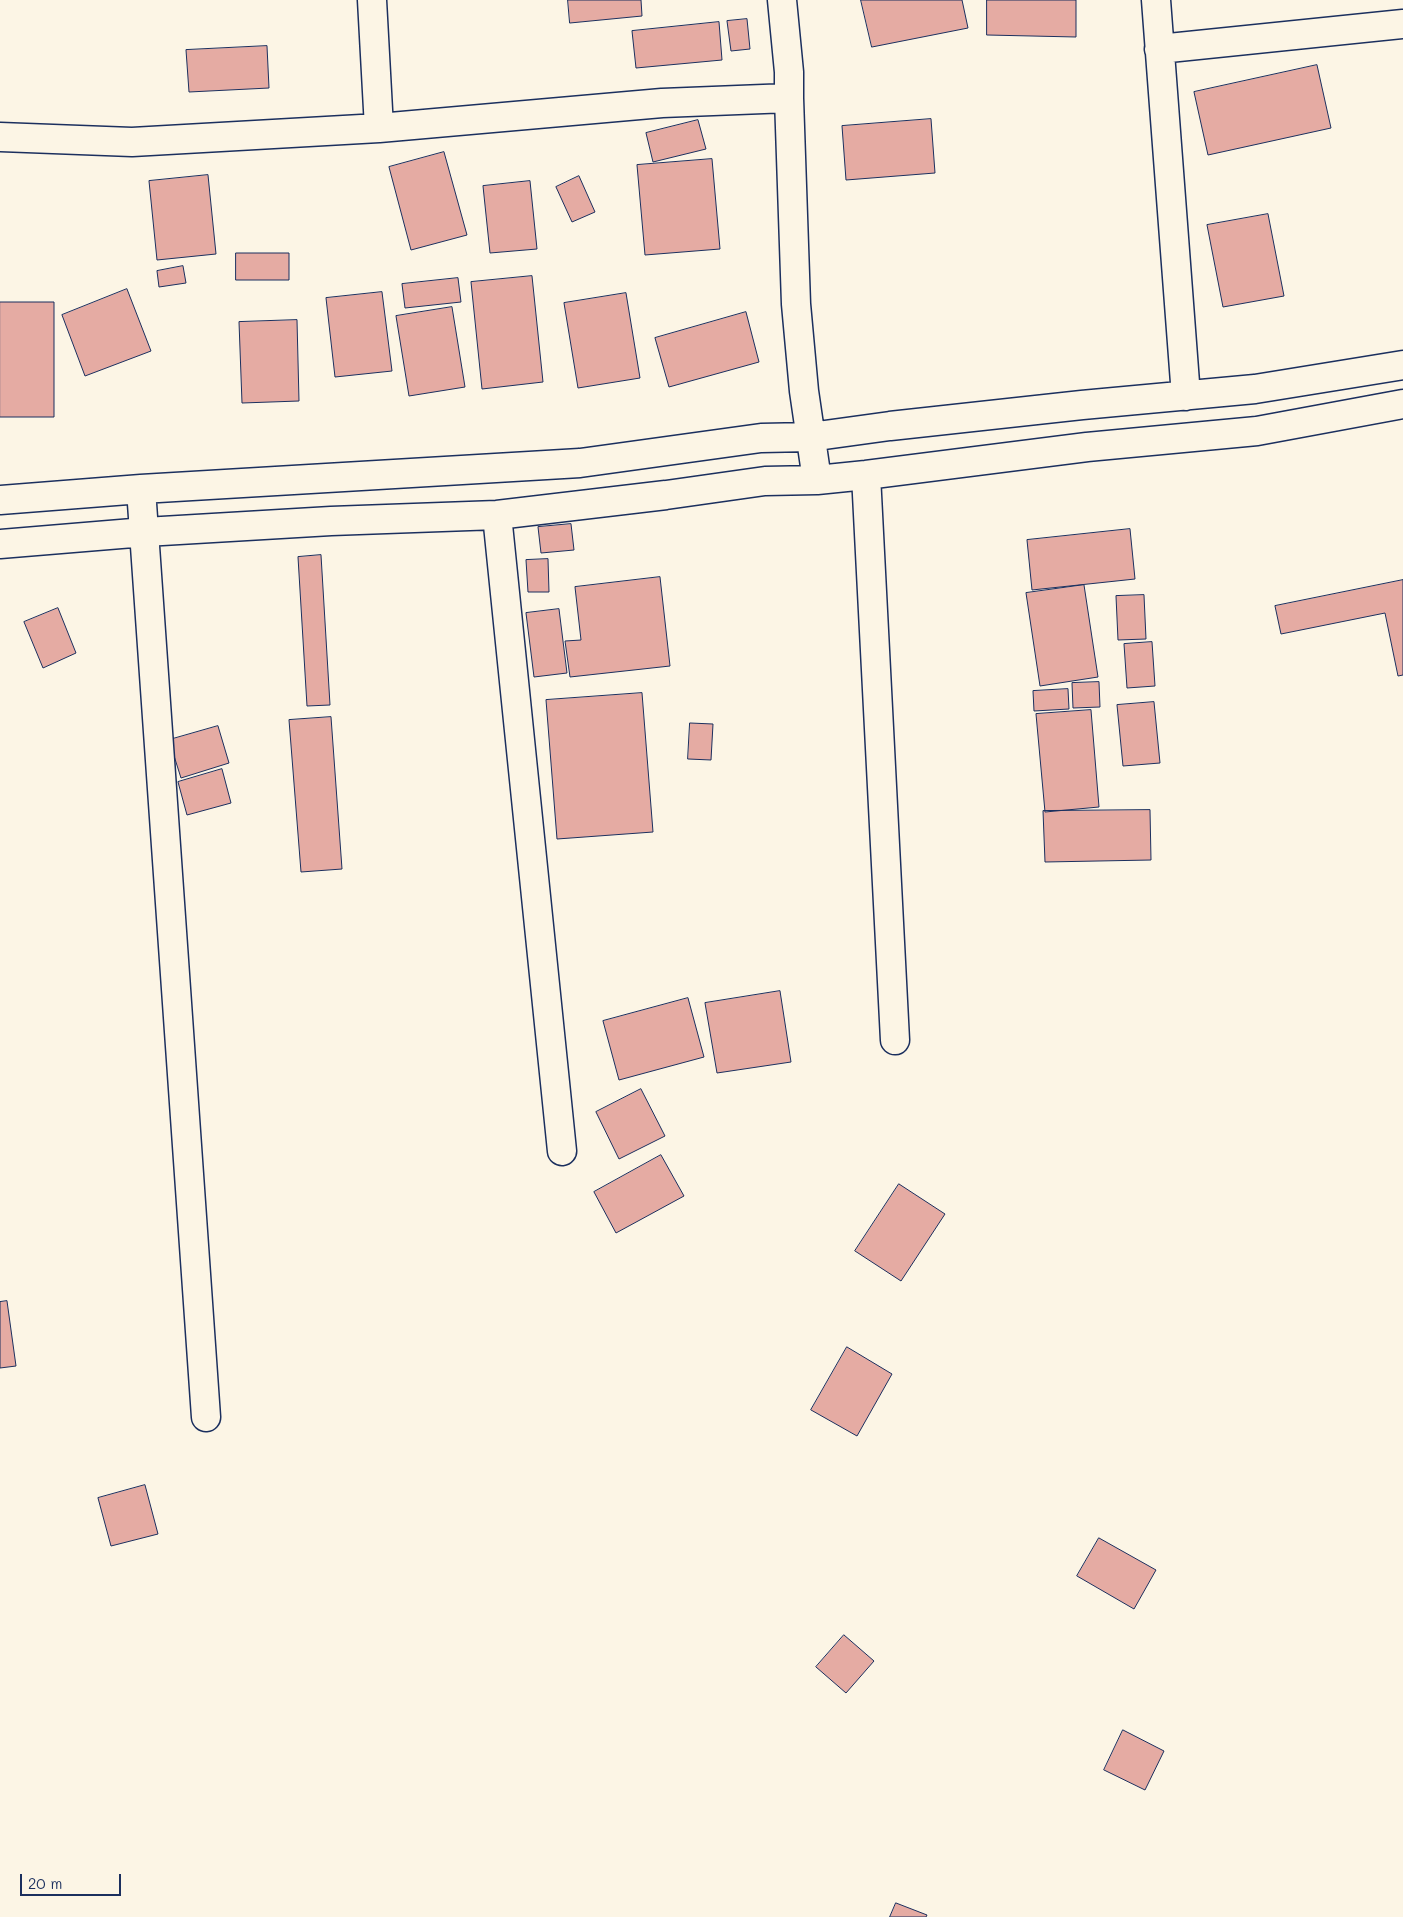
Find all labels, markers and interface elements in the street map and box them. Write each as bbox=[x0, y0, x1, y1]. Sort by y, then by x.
scale bar bbox=[22, 1864, 124, 1896]
text: 20 m bbox=[28, 1873, 62, 1893]

